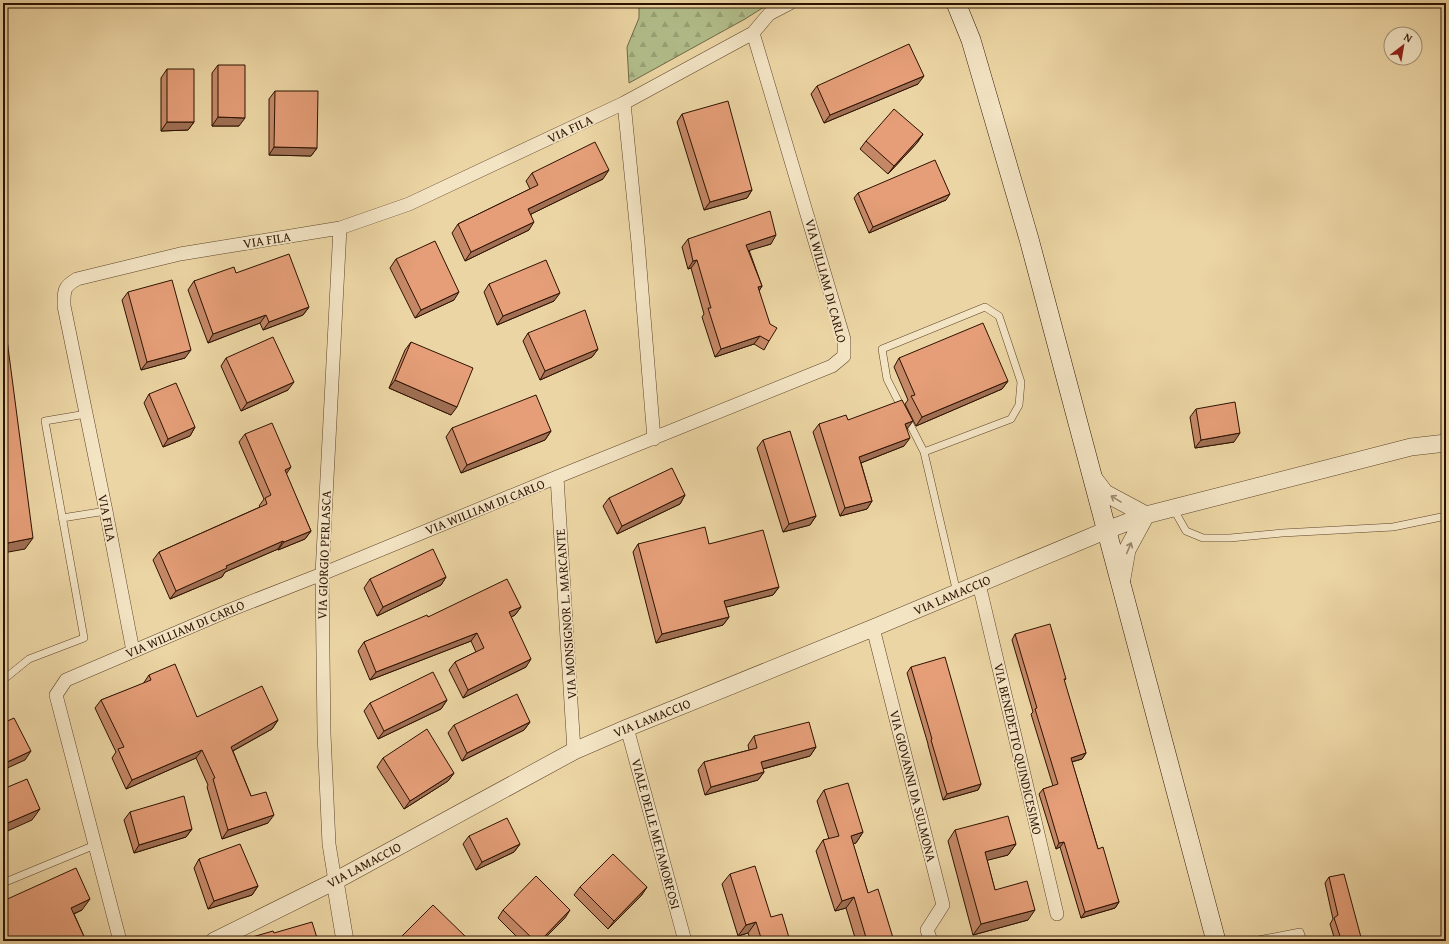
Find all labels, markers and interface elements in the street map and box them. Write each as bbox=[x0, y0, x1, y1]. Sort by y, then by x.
north arrow bbox=[1383, 26, 1423, 66]
text: N bbox=[1401, 29, 1416, 47]
street label: VIA FILA bbox=[544, 110, 596, 148]
street label: VIA WILLIAM DI CARLO bbox=[800, 217, 852, 345]
street label: VIA FILA bbox=[242, 227, 292, 253]
street label: VIA WILLIAM DI CARLO bbox=[422, 474, 548, 540]
street label: VIA GIORGIO PERLASCA bbox=[312, 490, 336, 620]
street label: VIA FILA bbox=[93, 493, 121, 543]
one-way arrow bbox=[1110, 495, 1122, 503]
street label: VIA MONSIGNOR L. MARCANTE bbox=[551, 528, 581, 700]
one-way arrow bbox=[1125, 542, 1133, 554]
street label: VIA LAMACCIO bbox=[911, 570, 993, 620]
street label: VIA WILLIAM DI CARLO bbox=[123, 595, 247, 663]
street label: VIA BENEDETTO QUINDICESIMO bbox=[989, 661, 1047, 837]
street label: VIA LAMACCIO bbox=[610, 694, 694, 742]
street label: VIA GIOVANNI DA SULMONA bbox=[885, 708, 941, 864]
street label: VIALE DELLE METAMORFOSI bbox=[627, 757, 685, 911]
street label: VIA LAMACCIO bbox=[323, 837, 405, 893]

